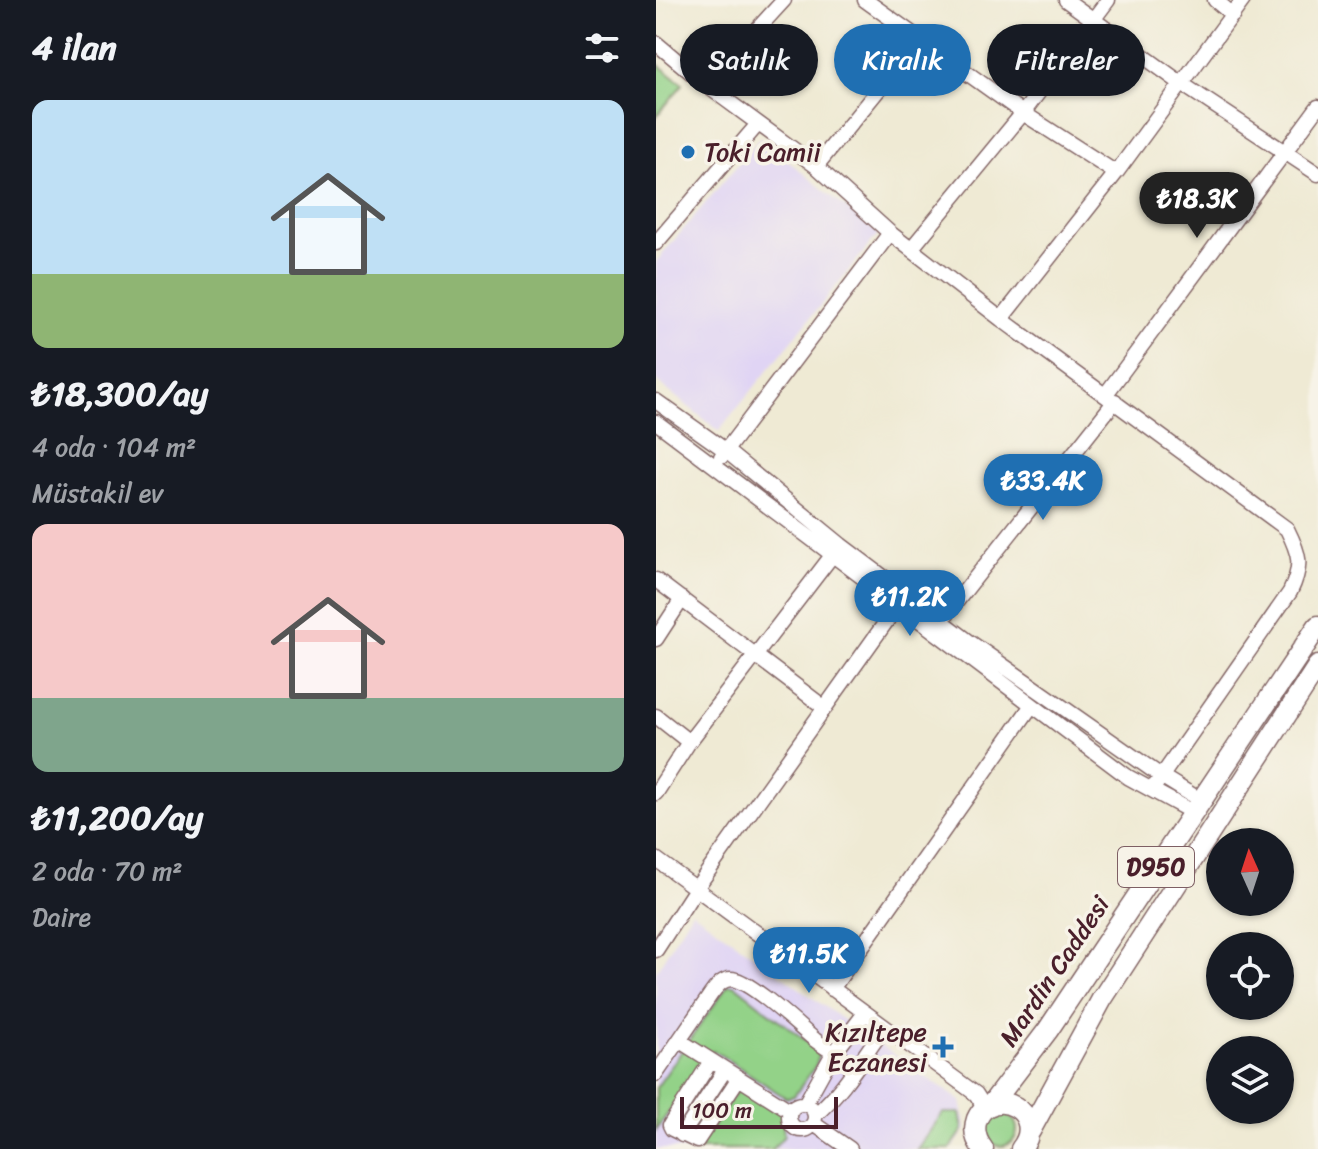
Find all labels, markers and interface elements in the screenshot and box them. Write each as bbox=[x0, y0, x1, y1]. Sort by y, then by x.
text: 4 ilan bbox=[32, 18, 117, 78]
chip: Satılık bbox=[680, 24, 818, 96]
chip: Kiralık bbox=[834, 24, 971, 96]
chip: Filtreler bbox=[987, 24, 1145, 96]
icon: filters bbox=[580, 26, 624, 70]
place label: Toki Camii bbox=[704, 129, 821, 175]
marker: Toki Camii bbox=[679, 143, 697, 161]
icon: home bbox=[256, 152, 400, 296]
pin: ₺18.3K bbox=[1132, 172, 1262, 240]
text: ₺18.3K bbox=[1157, 175, 1237, 221]
text: ₺18,300/ay bbox=[32, 364, 208, 424]
text: 4 oda · 104 m² bbox=[32, 424, 196, 470]
pin: ₺33.4K bbox=[978, 454, 1108, 522]
text: ₺33.4K bbox=[1002, 457, 1084, 503]
text: Müstakil ev bbox=[32, 470, 163, 516]
pin: ₺11.2K bbox=[845, 570, 975, 638]
text: ₺11.2K bbox=[872, 573, 948, 619]
icon: home bbox=[256, 576, 400, 720]
text: ₺11,200/ay bbox=[32, 788, 203, 848]
north arrow bbox=[1206, 828, 1294, 916]
map controls bbox=[1206, 828, 1294, 1124]
road number: D950 bbox=[1118, 847, 1194, 887]
text: 2 oda · 70 m² bbox=[32, 848, 182, 894]
street label: Mardin Caddesi bbox=[986, 885, 1122, 1056]
text: Daire bbox=[32, 894, 91, 940]
pin: ₺11.5K bbox=[744, 927, 874, 995]
text: ₺11.5K bbox=[771, 930, 847, 976]
button: locate bbox=[1206, 932, 1294, 1020]
place label: Kızıltepe Eczanesi bbox=[825, 1009, 928, 1085]
button: layers bbox=[1206, 1036, 1294, 1124]
marker: Kızıltepe Eczanesi bbox=[934, 1038, 952, 1056]
text: 100 m bbox=[692, 1091, 752, 1130]
scale bar bbox=[680, 1093, 838, 1129]

